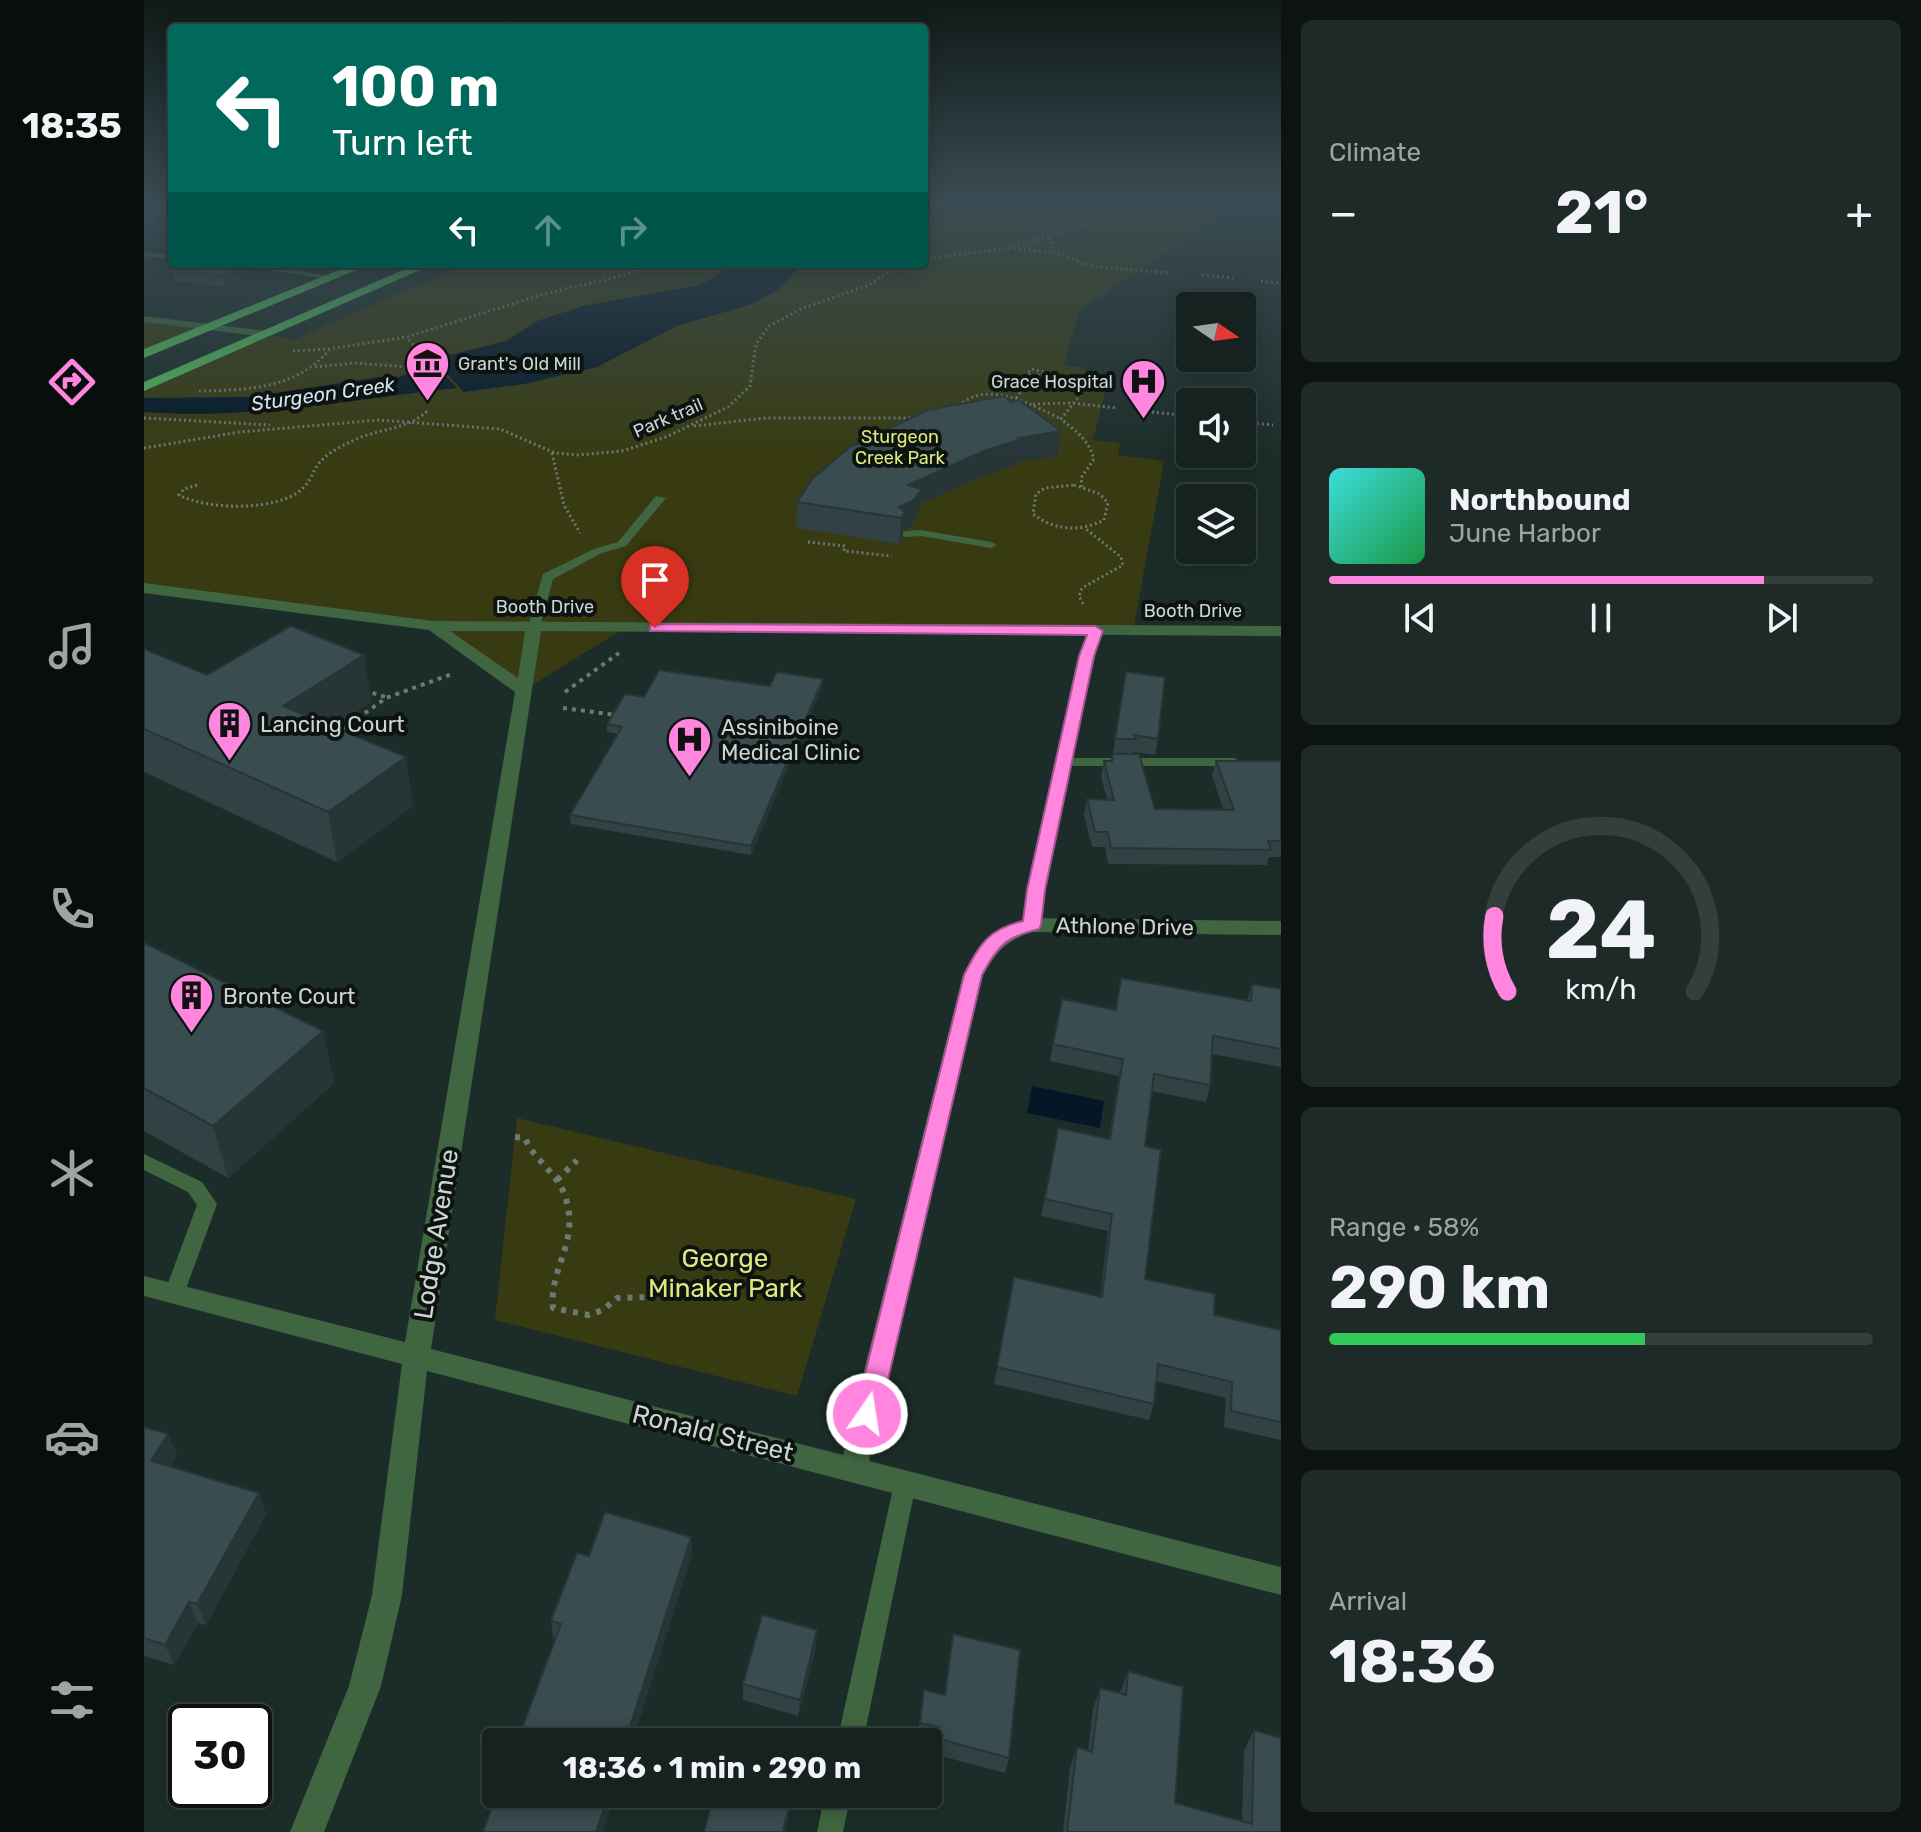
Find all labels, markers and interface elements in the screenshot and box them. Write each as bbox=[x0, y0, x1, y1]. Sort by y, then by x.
text: 100 m bbox=[332, 54, 499, 120]
icon: left bbox=[200, 56, 304, 160]
text: 18:35 bbox=[22, 104, 122, 147]
text: Turn left bbox=[332, 121, 473, 164]
text: Climate bbox=[1329, 137, 1421, 168]
text: 21° bbox=[1555, 177, 1648, 248]
text: − bbox=[1329, 187, 1358, 239]
text: + bbox=[1846, 187, 1873, 239]
icon: left bbox=[442, 208, 486, 252]
icon: ahead bbox=[526, 208, 570, 252]
icon: right bbox=[610, 208, 654, 252]
north arrow bbox=[1176, 292, 1256, 372]
map controls bbox=[1176, 292, 1256, 564]
museum icon: Grant's Old Mill bbox=[403, 340, 451, 403]
place label: Grant's Old Mill bbox=[458, 353, 581, 375]
icon: directions bbox=[44, 354, 100, 410]
hospital icon: Grace Hospital bbox=[1120, 358, 1168, 421]
place label: Grace Hospital bbox=[991, 371, 1113, 393]
water label: Sturgeon Creek bbox=[250, 372, 397, 416]
button: sound bbox=[1176, 388, 1256, 468]
street label: Park trail bbox=[630, 393, 706, 443]
park label: Sturgeon Creek Park bbox=[855, 426, 946, 469]
text: Northbound bbox=[1449, 482, 1631, 518]
button: layers bbox=[1176, 484, 1256, 564]
text: June Harbor bbox=[1449, 518, 1601, 549]
pin bbox=[621, 546, 689, 628]
icon: arrive bbox=[633, 558, 677, 602]
street label: Booth Drive bbox=[496, 596, 594, 618]
icon: previous bbox=[1398, 596, 1442, 640]
icon: pause bbox=[1579, 596, 1623, 640]
icon: next bbox=[1760, 596, 1804, 640]
street label: Booth Drive bbox=[1144, 600, 1242, 622]
icon: music bbox=[44, 618, 100, 674]
building icon: Lancing Court bbox=[205, 700, 253, 763]
place label: Lancing Court bbox=[260, 711, 405, 738]
place label: Assiniboine Medical Clinic bbox=[721, 714, 860, 766]
hospital icon: Assiniboine Medical Clinic bbox=[666, 716, 714, 779]
text: 24 bbox=[1546, 880, 1656, 979]
icon: phone bbox=[44, 881, 100, 937]
street label: Athlone Drive bbox=[1056, 912, 1194, 941]
building icon: Bronte Court bbox=[168, 972, 216, 1035]
text: km/h bbox=[1565, 972, 1637, 1006]
place label: Bronte Court bbox=[223, 983, 356, 1010]
icon: climate bbox=[44, 1145, 100, 1201]
street label: Lodge Avenue bbox=[408, 1147, 465, 1321]
text: Range · 58% bbox=[1329, 1212, 1479, 1243]
park label: George Minaker Park bbox=[648, 1243, 803, 1304]
text: 290 km bbox=[1329, 1252, 1550, 1323]
position arrow bbox=[825, 1372, 909, 1456]
street label: Ronald Street bbox=[629, 1398, 797, 1469]
icon: car bbox=[44, 1409, 100, 1465]
text: Arrival bbox=[1329, 1586, 1407, 1617]
text: 18:36 bbox=[1329, 1626, 1496, 1697]
icon: filters bbox=[44, 1672, 100, 1728]
speed limit sign: 30 bbox=[168, 1704, 272, 1808]
text: 18:36 · 1 min · 290 m bbox=[563, 1750, 861, 1786]

